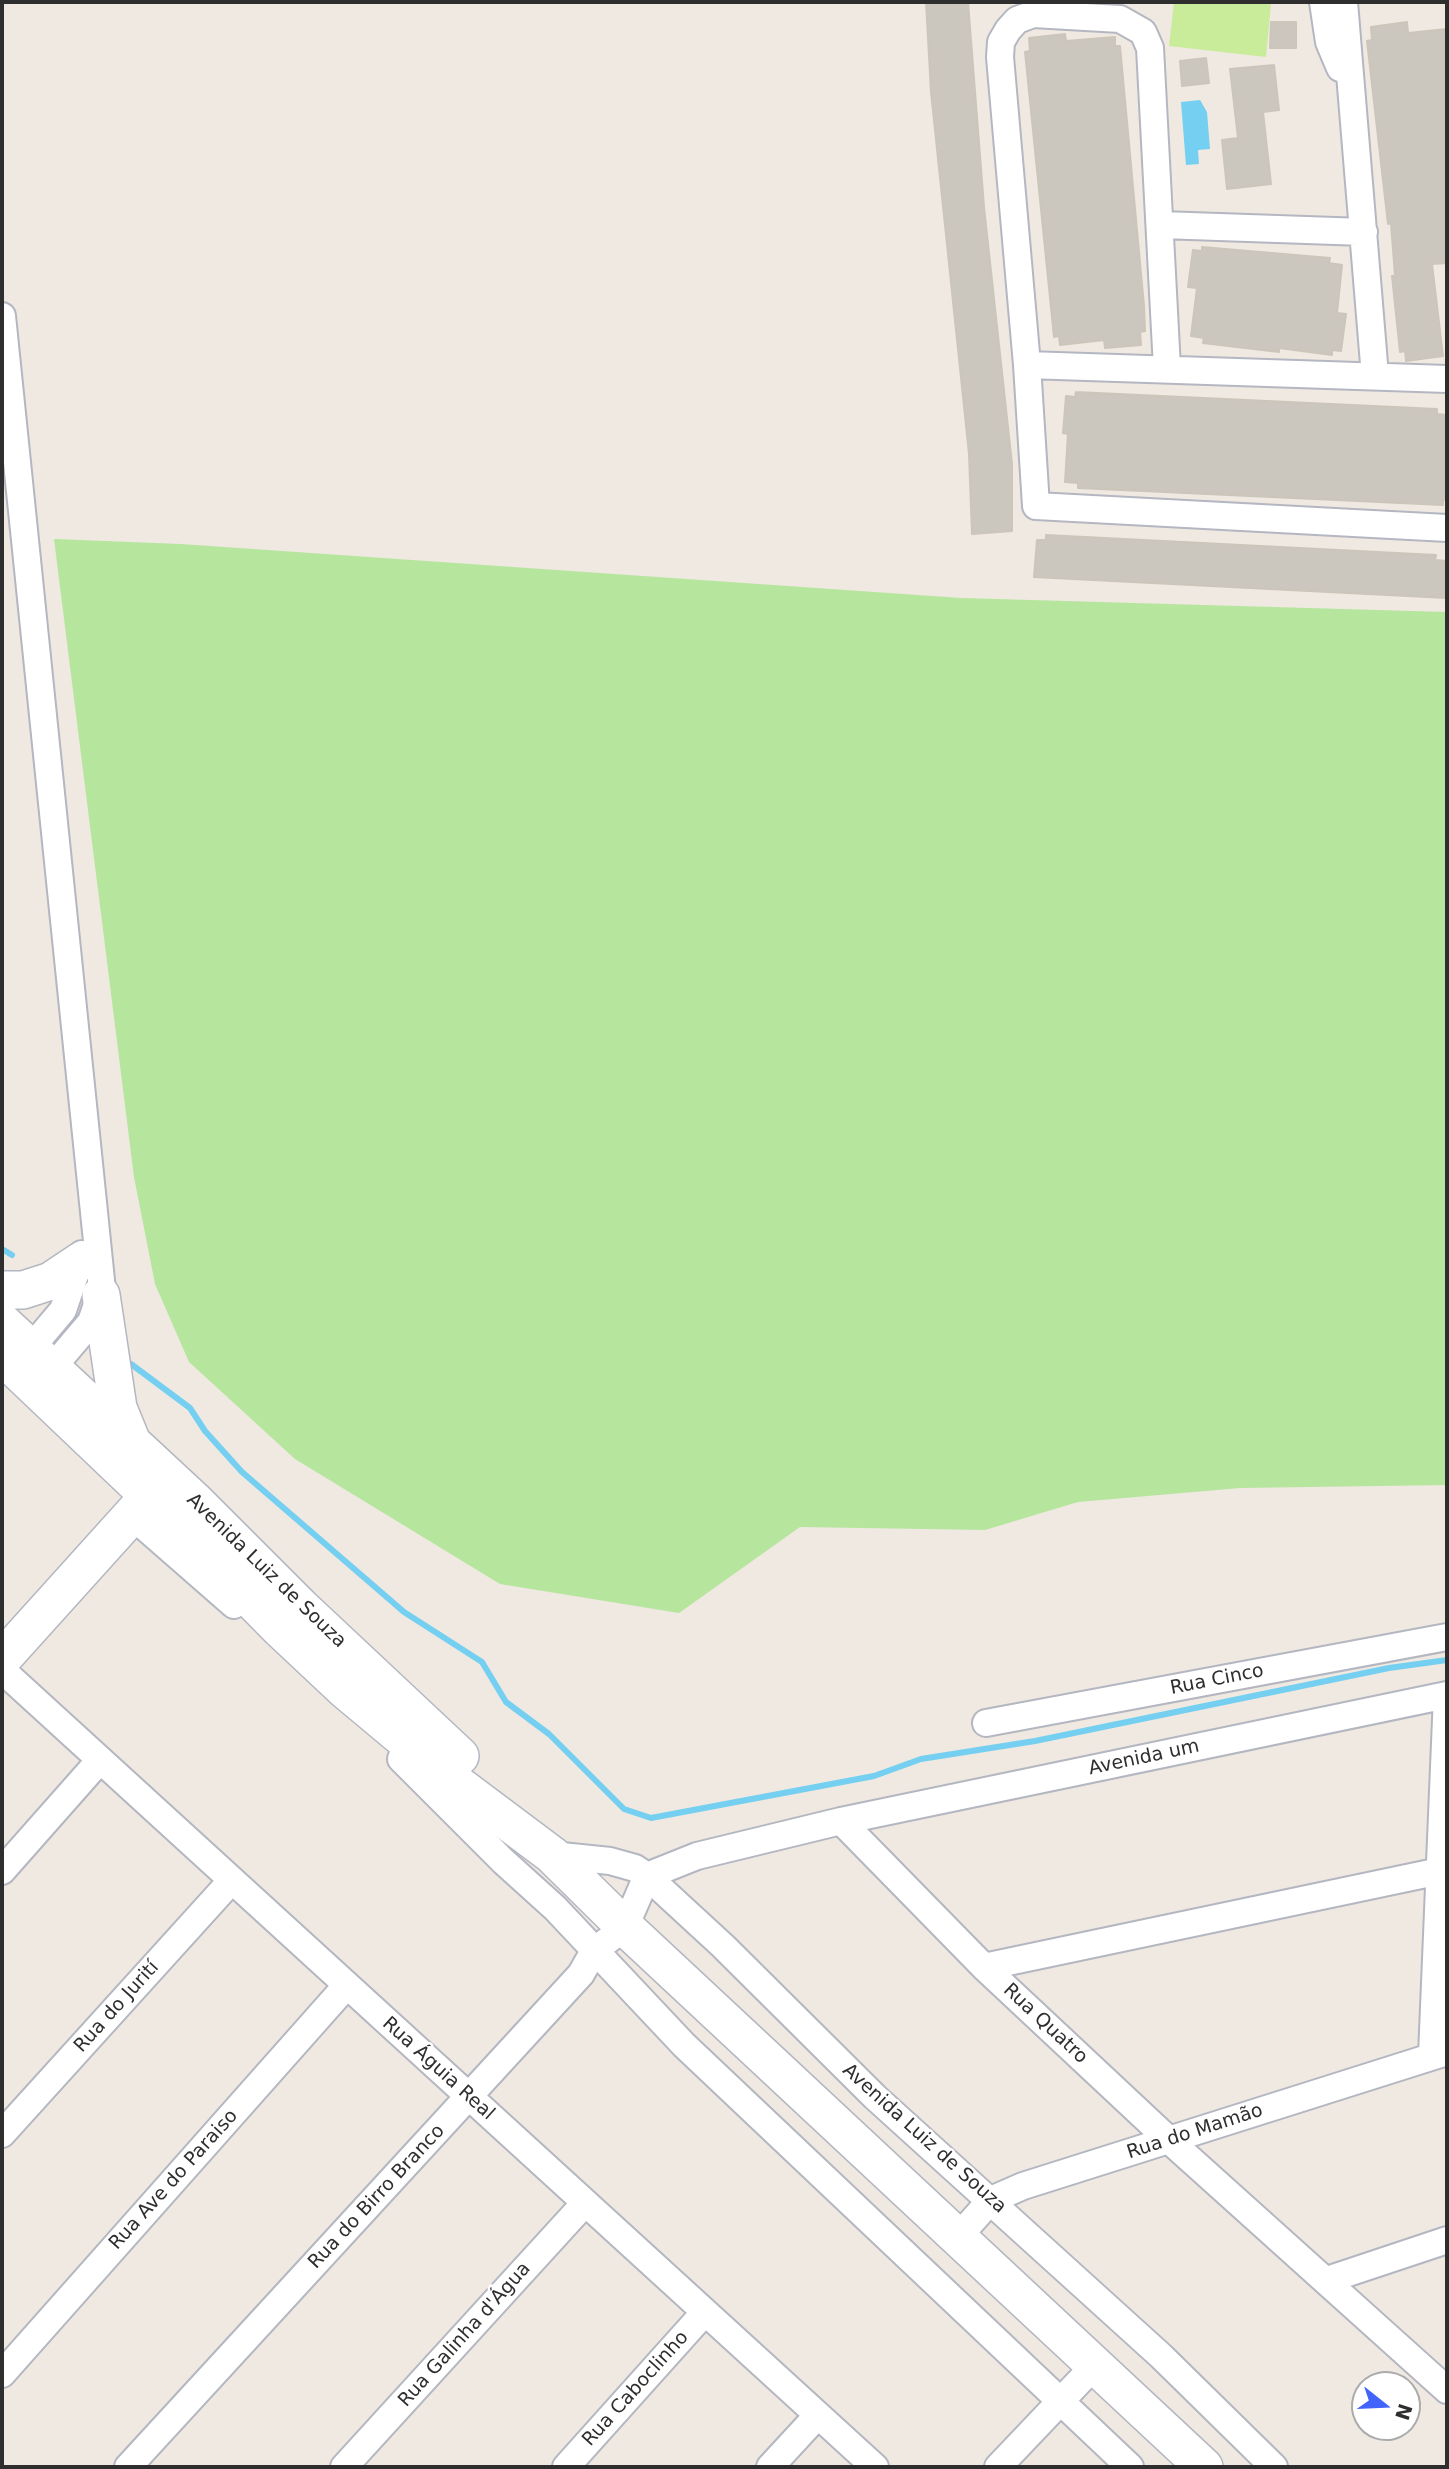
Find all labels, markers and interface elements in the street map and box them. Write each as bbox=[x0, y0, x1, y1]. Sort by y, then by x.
street label: Avenida Luiz de Souza bbox=[182, 1489, 350, 1653]
street label: Rua Cinco bbox=[1168, 1660, 1266, 1700]
street label: Avenida um bbox=[1087, 1735, 1201, 1781]
street label: Rua do Jurití bbox=[70, 1957, 164, 2057]
street label: Rua Quatro bbox=[998, 1979, 1092, 2069]
street label: Rua Águia Real bbox=[377, 2013, 499, 2125]
street label: Avenida Luiz de Souza bbox=[837, 2059, 1011, 2219]
street label: Rua do Mamão bbox=[1124, 2099, 1266, 2165]
street label: Rua Ave do Paraiso bbox=[105, 2105, 243, 2255]
street label: Rua do Birro Branco bbox=[304, 2120, 450, 2274]
street label: Rua Galinha d'Água bbox=[394, 2258, 536, 2412]
street label: Rua Caboclinho bbox=[578, 2327, 694, 2451]
north arrow bbox=[1351, 2371, 1421, 2441]
text: N bbox=[1391, 2401, 1417, 2423]

